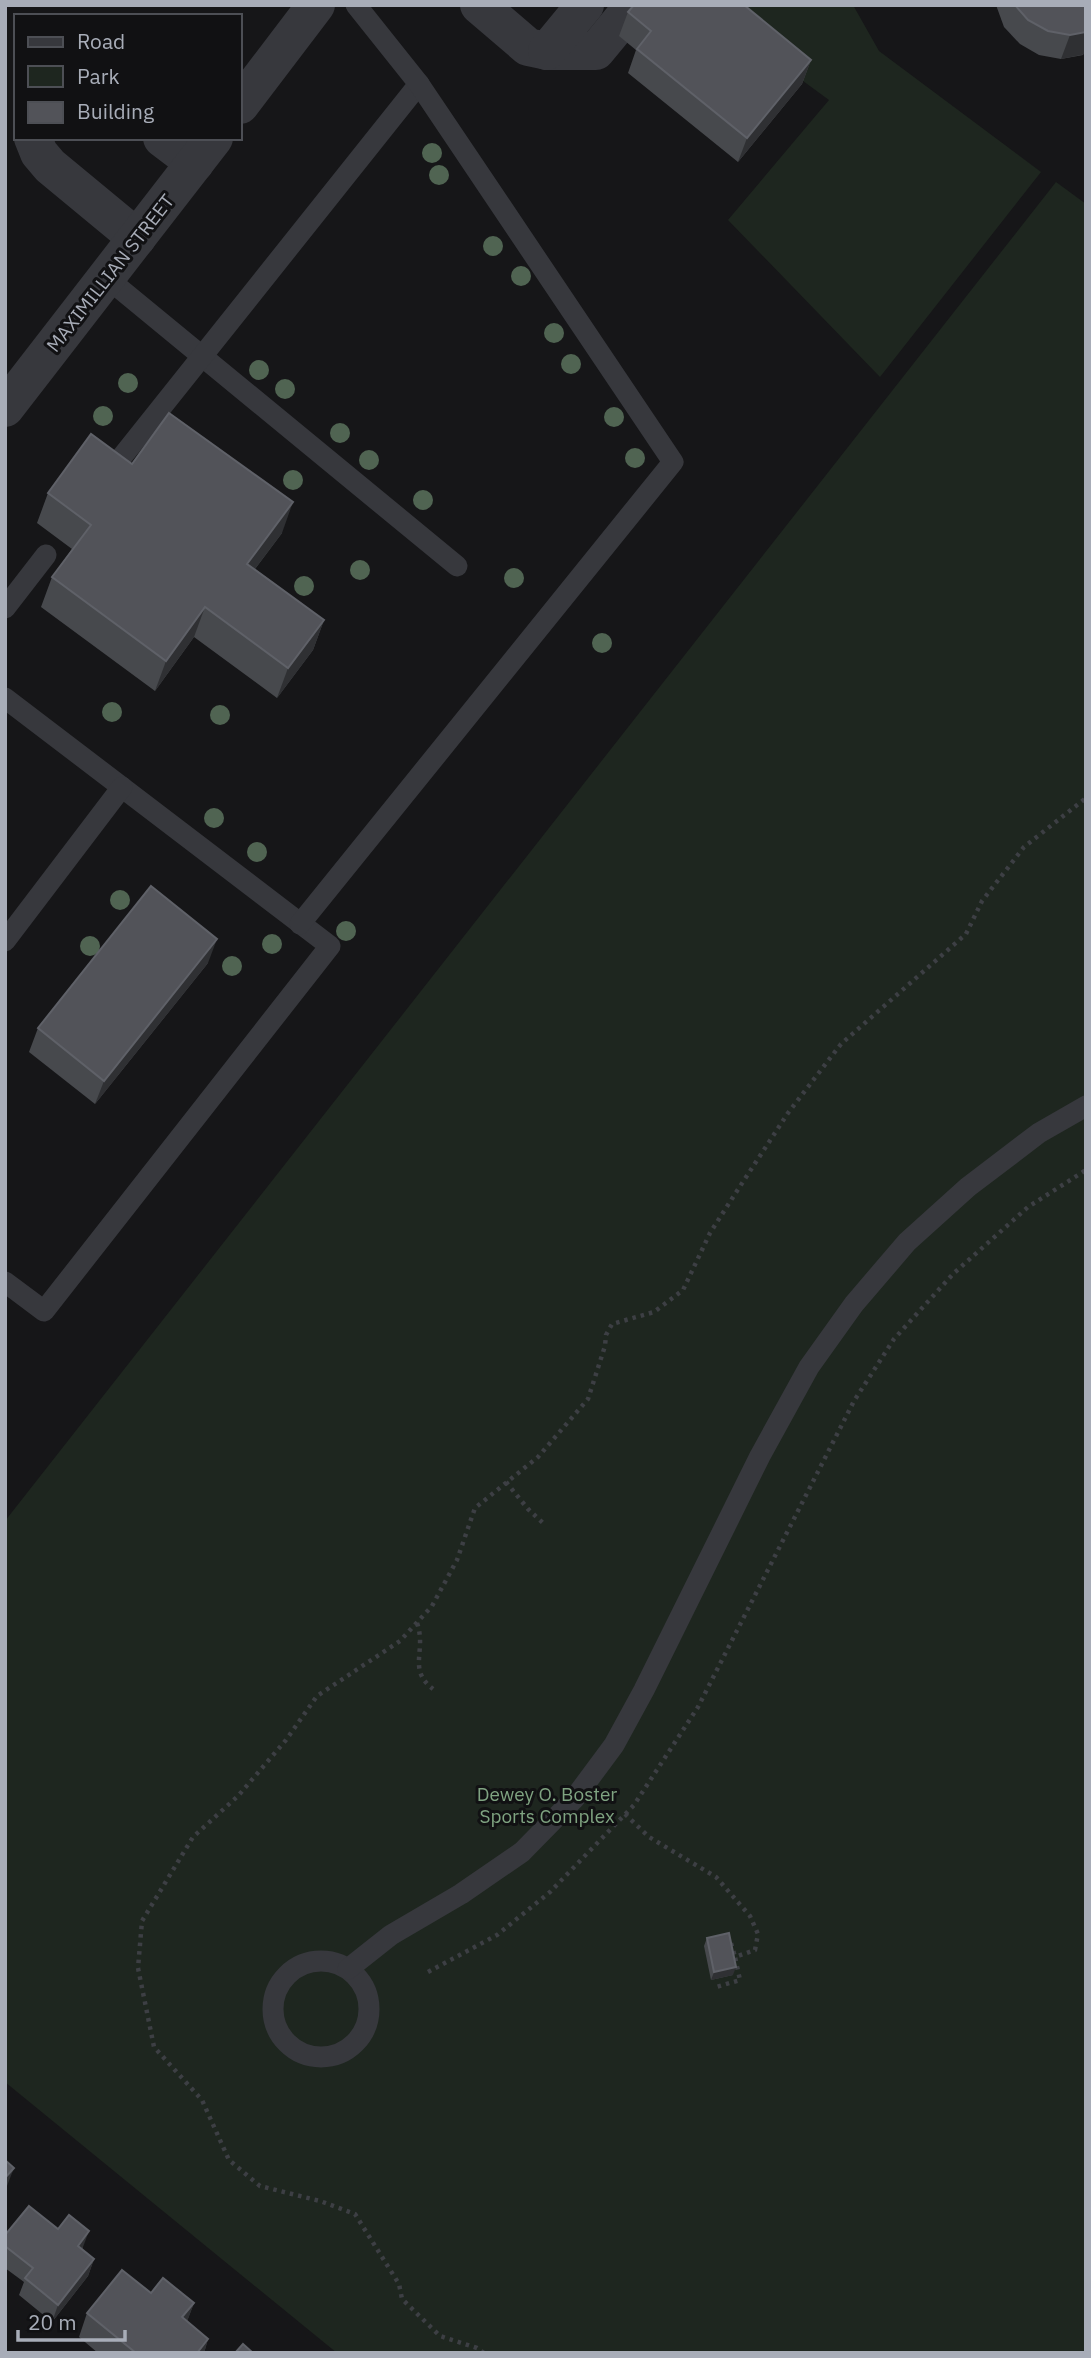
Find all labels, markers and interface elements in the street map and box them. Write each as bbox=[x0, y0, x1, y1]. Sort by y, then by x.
legend bbox=[14, 14, 242, 140]
text: Road bbox=[77, 27, 125, 55]
text: Park bbox=[77, 62, 120, 90]
text: Building bbox=[77, 97, 154, 125]
street label: MAXIMILLIAN STREET bbox=[41, 189, 179, 357]
park label: Dewey O. Boster Sports Complex bbox=[477, 1782, 617, 1828]
scale bar bbox=[18, 2298, 124, 2342]
text: 20 m bbox=[28, 2308, 77, 2336]

